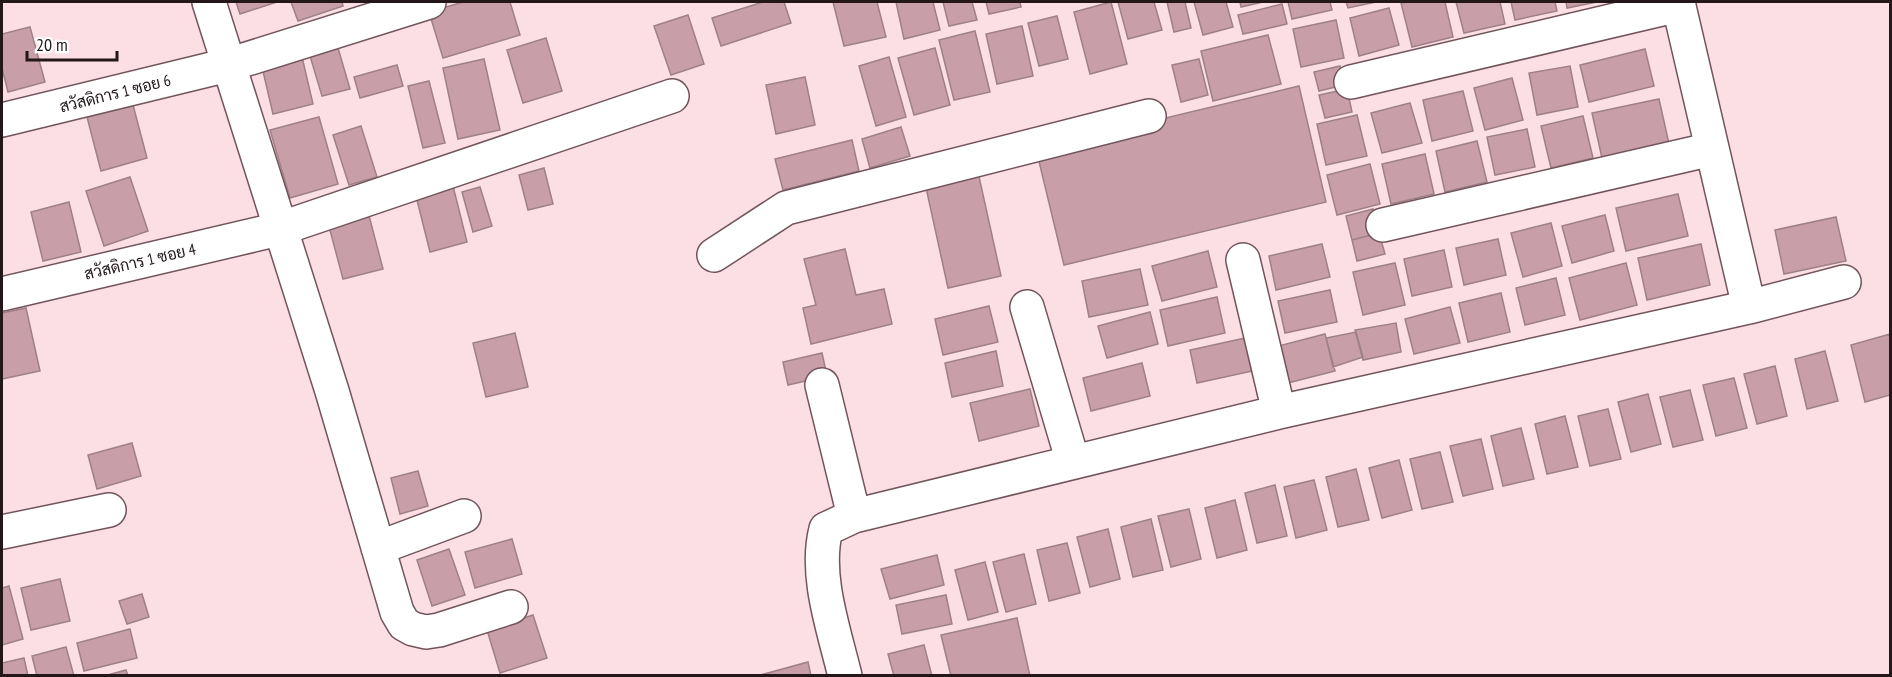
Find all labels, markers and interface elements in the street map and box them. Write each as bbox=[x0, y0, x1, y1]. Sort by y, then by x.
scale bar bbox=[27, 24, 117, 62]
text: 20 m bbox=[36, 33, 68, 56]
street label: สวัสดิการ 1 ซอย 6 bbox=[57, 70, 173, 116]
street label: สวัสดิการ 1 ซอย 4 bbox=[82, 238, 198, 284]

